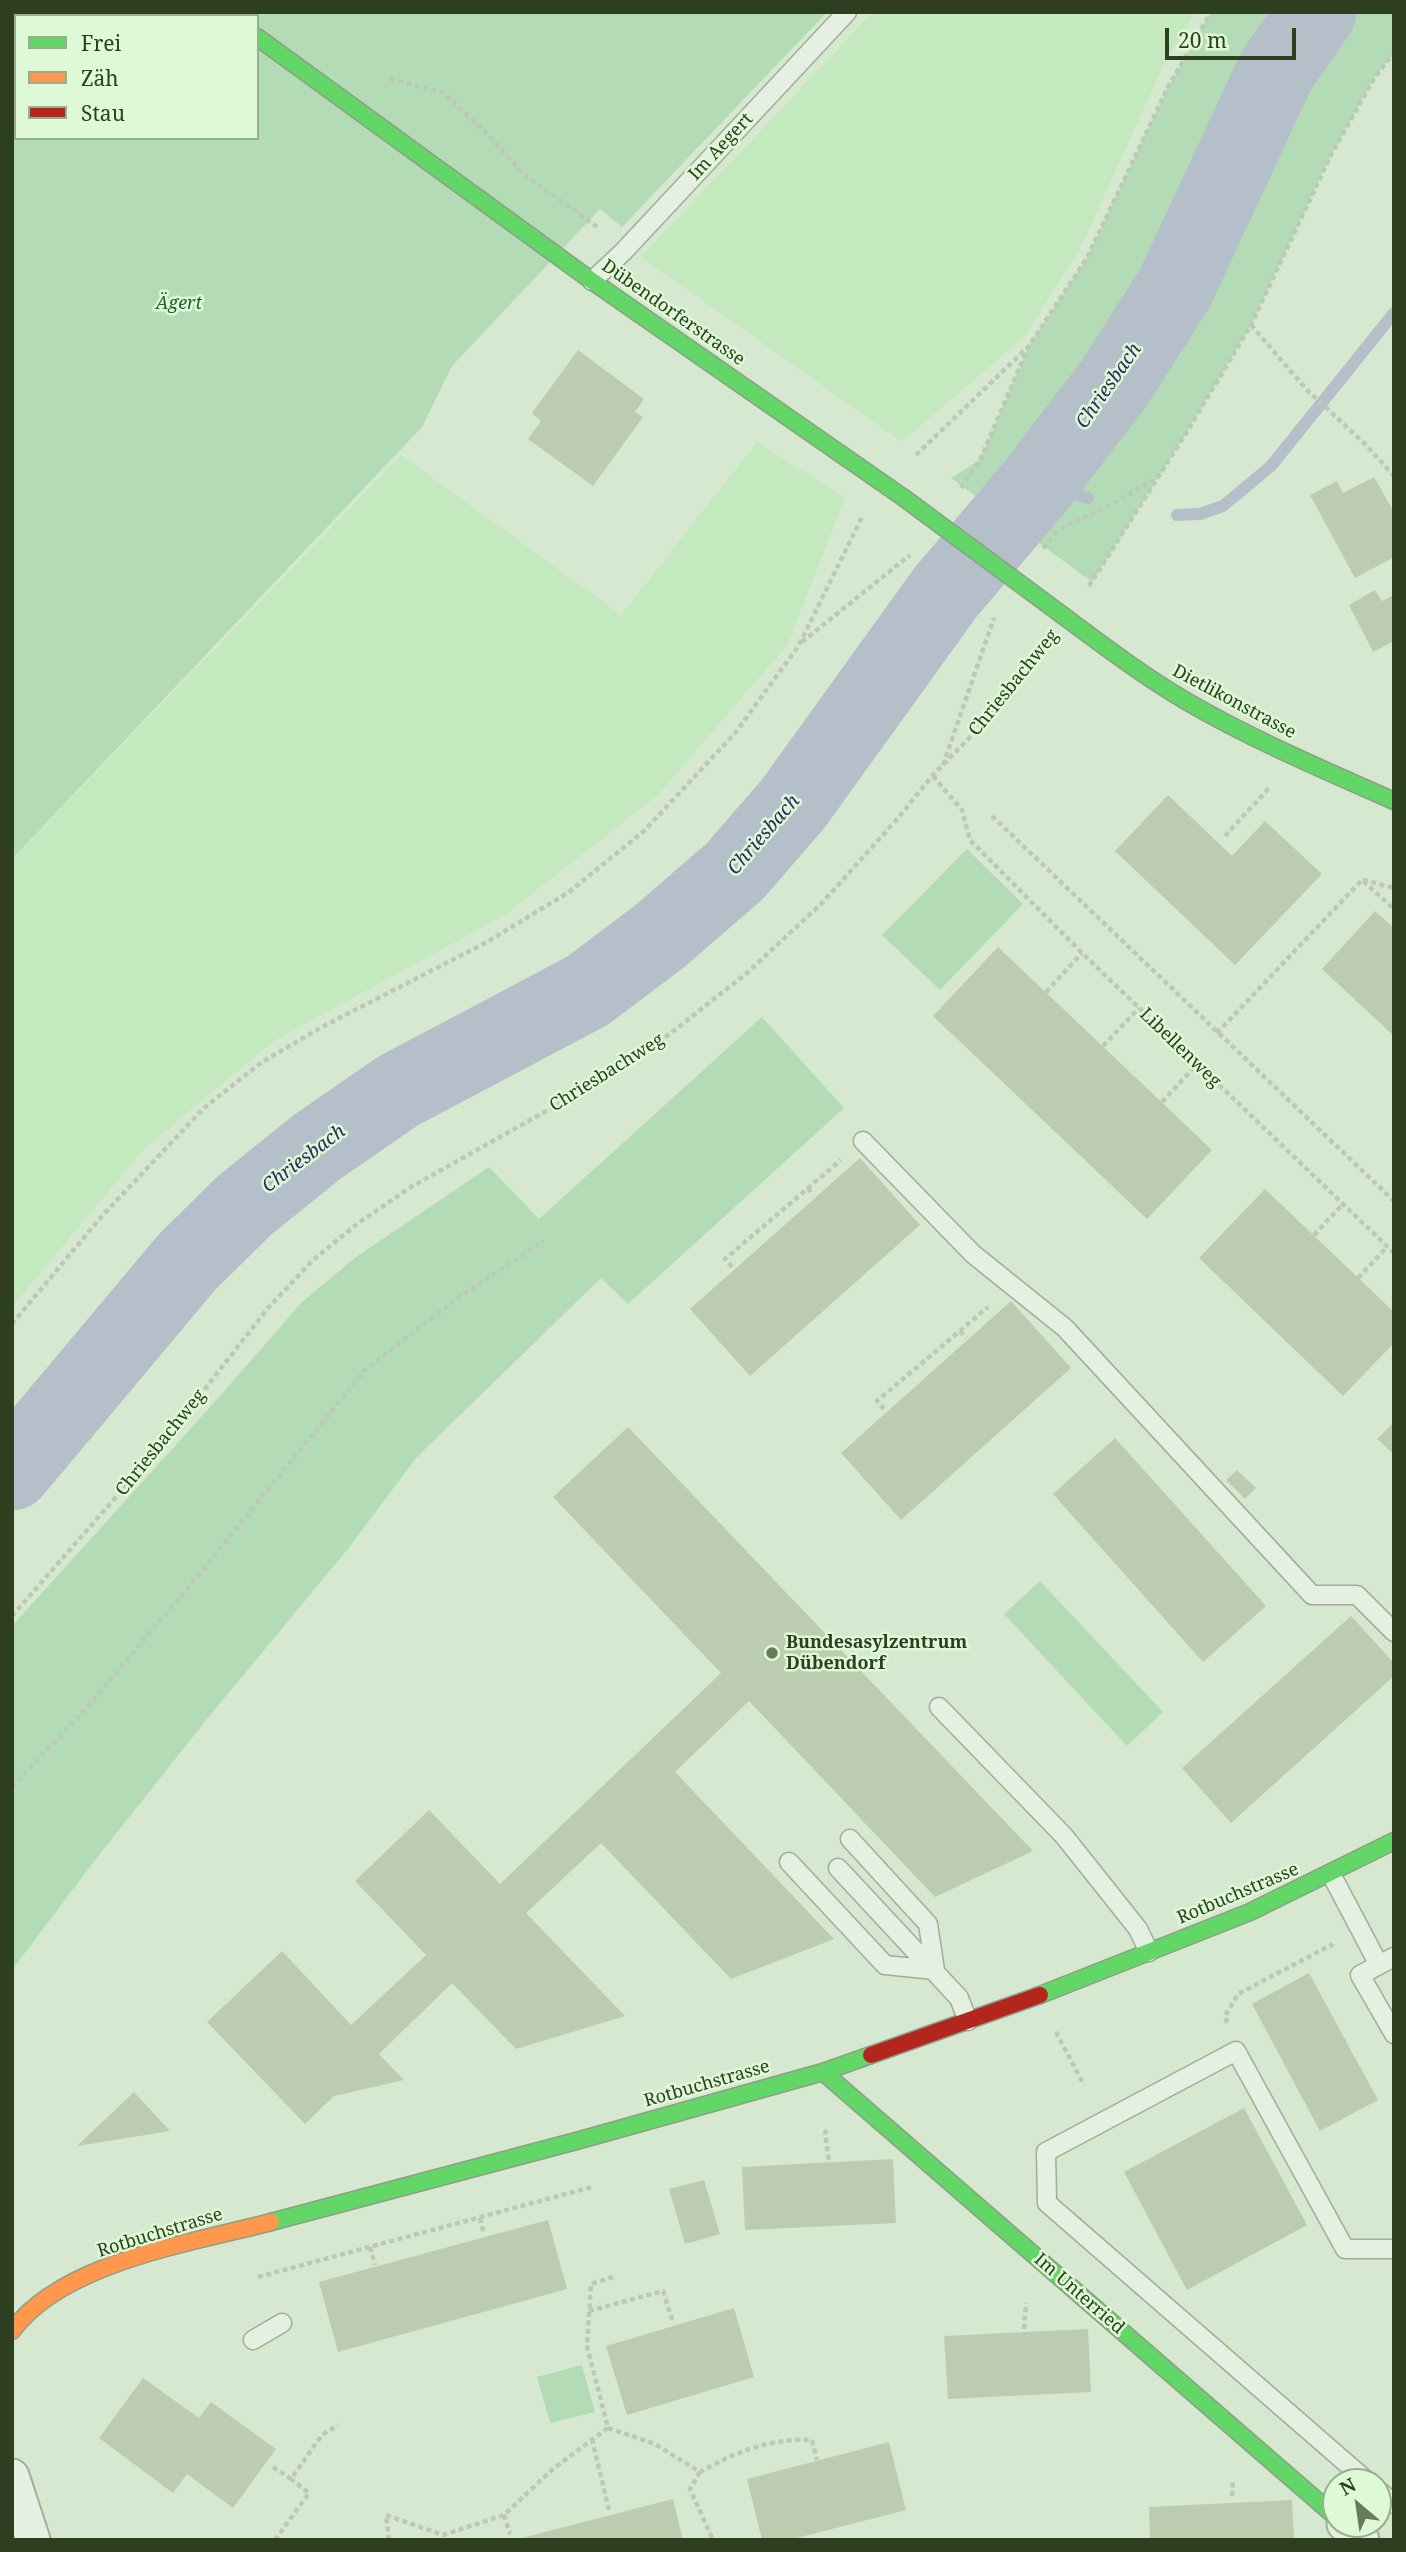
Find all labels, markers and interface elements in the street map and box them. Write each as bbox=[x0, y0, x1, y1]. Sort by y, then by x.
legend bbox=[14, 14, 259, 140]
scale bar bbox=[1168, 14, 1299, 58]
text: 20 m bbox=[1178, 26, 1227, 54]
text: Frei bbox=[81, 29, 121, 57]
text: Zäh bbox=[81, 64, 119, 92]
text: Stau bbox=[81, 99, 125, 127]
street label: Im Aegert bbox=[684, 109, 758, 185]
street label: Dübendorferstrasse bbox=[597, 255, 749, 371]
park label: Ägert bbox=[156, 293, 202, 315]
water label: Chriesbach bbox=[1071, 339, 1147, 433]
street label: Chriesbachweg bbox=[964, 625, 1064, 741]
street label: Dietlikonstrasse bbox=[1168, 660, 1300, 744]
water label: Chriesbach bbox=[723, 790, 805, 880]
street label: Libellenweg bbox=[1135, 1004, 1225, 1092]
street label: Chriesbachweg bbox=[546, 1029, 668, 1117]
water label: Chriesbach bbox=[258, 1120, 350, 1198]
street label: Chriesbachweg bbox=[111, 1385, 211, 1501]
place label: Bundesasylzentrum Dübendorf bbox=[786, 1632, 967, 1674]
marker: Bundesasylzentrum Dübendorf bbox=[764, 1645, 780, 1661]
street label: Rotbuchstrasse bbox=[1174, 1859, 1302, 1929]
street label: Rotbuchstrasse bbox=[642, 2056, 772, 2112]
street label: Rotbuchstrasse bbox=[95, 2204, 225, 2262]
street label: Im Unterried bbox=[1030, 2249, 1128, 2339]
north arrow bbox=[1322, 2468, 1392, 2538]
text: N bbox=[1335, 2471, 1361, 2501]

